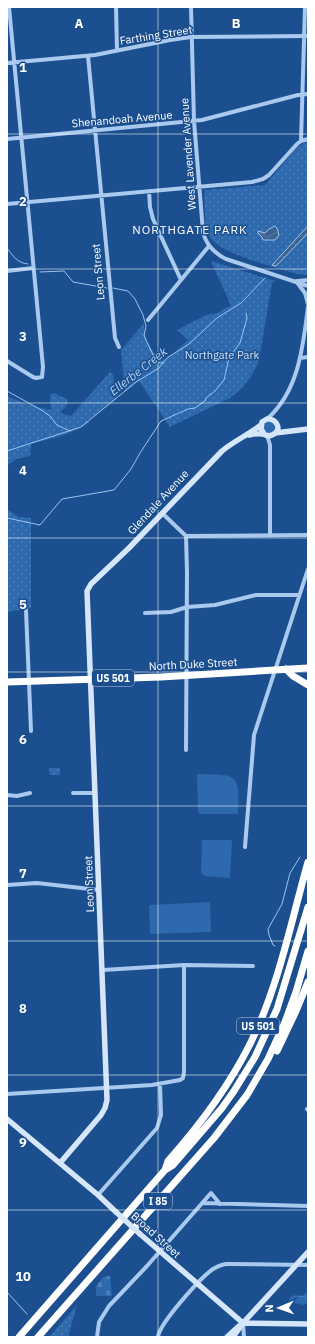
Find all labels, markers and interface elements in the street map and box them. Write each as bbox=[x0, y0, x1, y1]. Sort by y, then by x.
text: A bbox=[75, 15, 84, 32]
text: B bbox=[232, 15, 241, 32]
street label: Farthing Street bbox=[119, 22, 193, 48]
text: 1 bbox=[19, 59, 27, 76]
street label: West Lavender Avenue bbox=[177, 98, 199, 210]
street label: Shenandoah Avenue bbox=[71, 108, 173, 130]
text: 2 bbox=[19, 193, 27, 210]
district label: NORTHGATE PARK bbox=[132, 222, 248, 237]
street label: Leon Street bbox=[89, 243, 107, 301]
text: 3 bbox=[19, 328, 27, 345]
water label: Ellerbe Creek bbox=[106, 343, 171, 398]
park label: Northgate Park bbox=[185, 348, 259, 362]
text: 4 bbox=[19, 462, 27, 479]
street label: Glendale Avenue bbox=[124, 467, 192, 537]
text: 5 bbox=[19, 596, 27, 613]
street label: North Duke Street bbox=[148, 655, 238, 673]
road number: US 501 bbox=[92, 670, 134, 686]
text: 6 bbox=[19, 731, 27, 748]
street label: Leon Street bbox=[81, 855, 97, 913]
text: 7 bbox=[19, 865, 27, 882]
text: 8 bbox=[19, 1000, 27, 1017]
road number: US 501 bbox=[237, 1018, 279, 1034]
text: 9 bbox=[19, 1134, 27, 1151]
road number: I 85 bbox=[144, 1193, 172, 1209]
street label: Broad Street bbox=[128, 1209, 184, 1261]
text: 10 bbox=[15, 1268, 31, 1285]
north arrow bbox=[259, 1288, 299, 1328]
text: N bbox=[262, 1304, 276, 1313]

